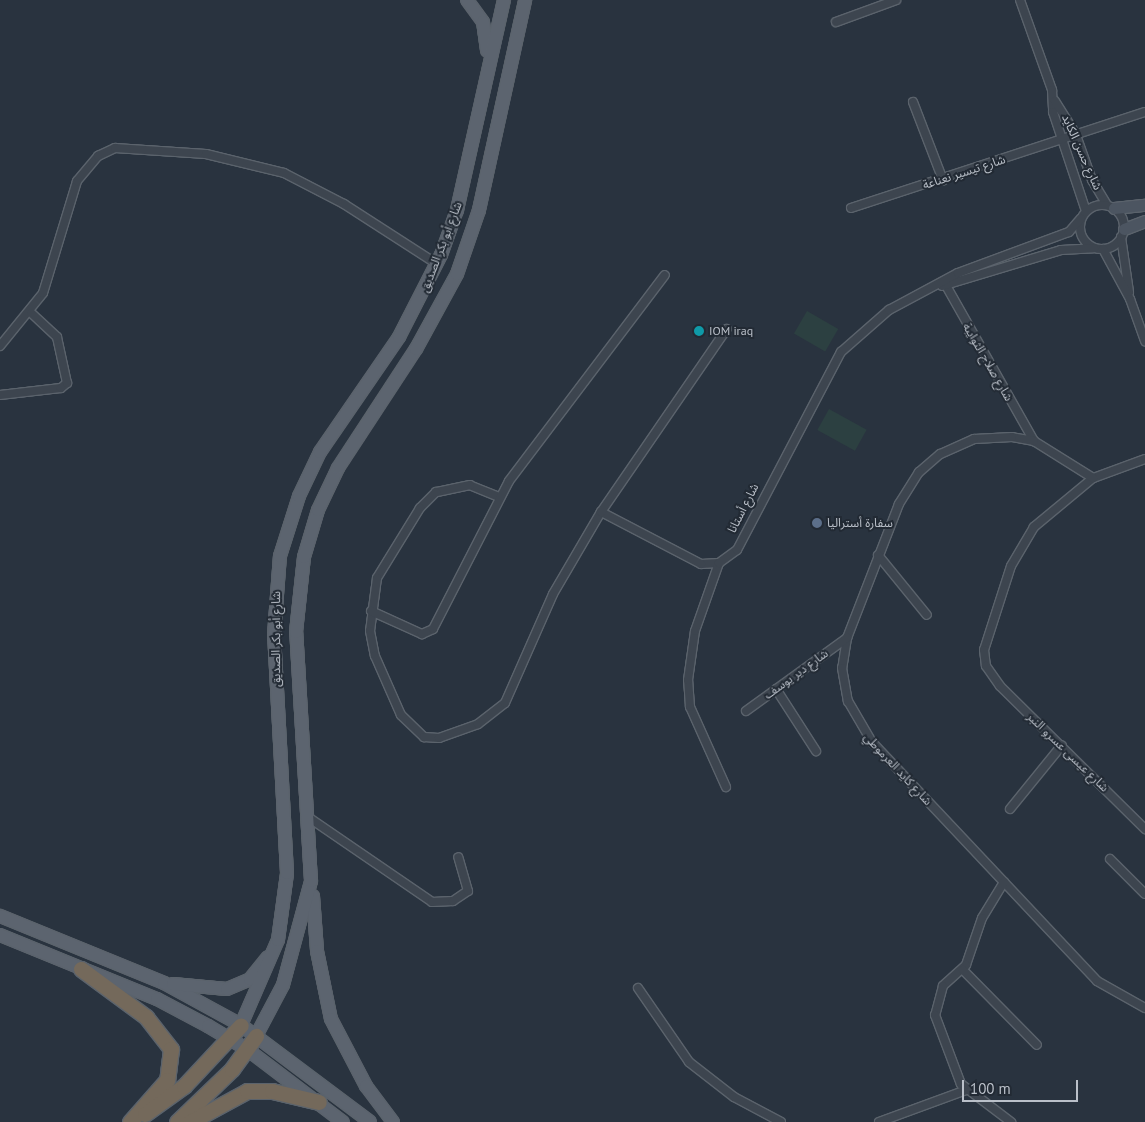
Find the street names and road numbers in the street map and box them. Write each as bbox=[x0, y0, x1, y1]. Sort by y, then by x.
street label: شارع حسن الكايد bbox=[1059, 112, 1105, 192]
street label: شارع تيسير نعناعة bbox=[921, 152, 1007, 192]
street label: شارع أبو بكر الصديق bbox=[417, 200, 465, 294]
street label: شارع صلاح الثوايبة bbox=[960, 320, 1016, 404]
street label: شارع أستانا bbox=[724, 481, 762, 535]
street label: شارع أبو بكر الصديق bbox=[269, 591, 283, 687]
street label: شارع دير يوسف bbox=[761, 646, 831, 702]
street label: شارع عيسى عسرو النبر bbox=[1024, 709, 1112, 795]
street label: شارع كايد العرموطي bbox=[861, 730, 935, 808]

